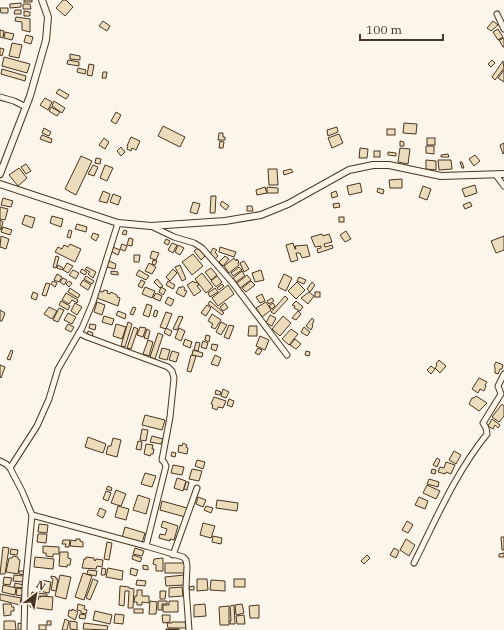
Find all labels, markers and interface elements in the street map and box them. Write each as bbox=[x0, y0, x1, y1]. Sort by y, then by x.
scale bar bbox=[360, 16, 443, 42]
text: 100 m bbox=[366, 22, 402, 37]
north arrow bbox=[16, 574, 56, 614]
text: N bbox=[34, 577, 49, 594]

